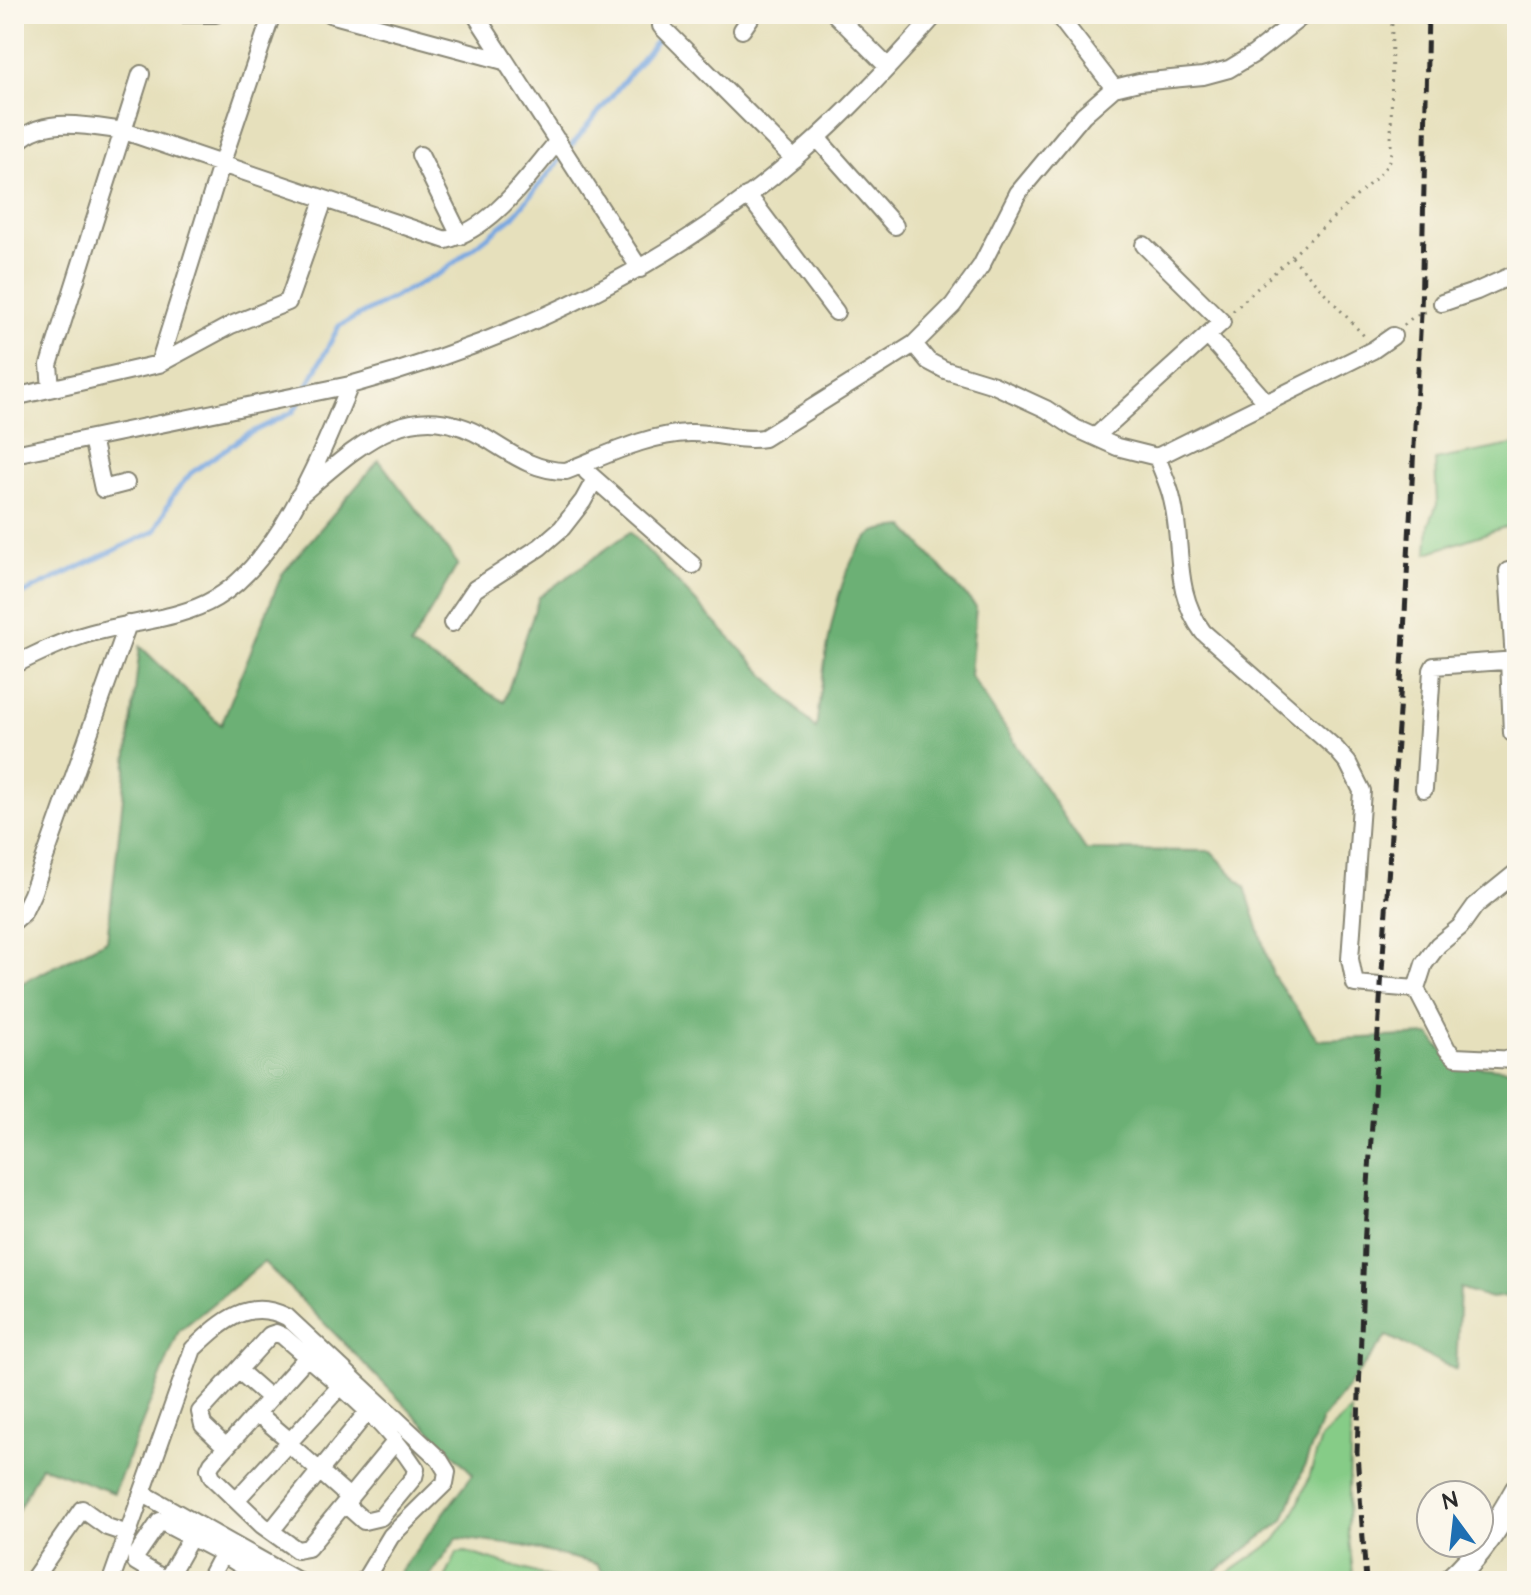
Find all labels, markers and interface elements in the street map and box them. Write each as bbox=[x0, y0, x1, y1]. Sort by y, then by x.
north arrow bbox=[1415, 1479, 1495, 1559]
text: N bbox=[1440, 1484, 1461, 1518]

